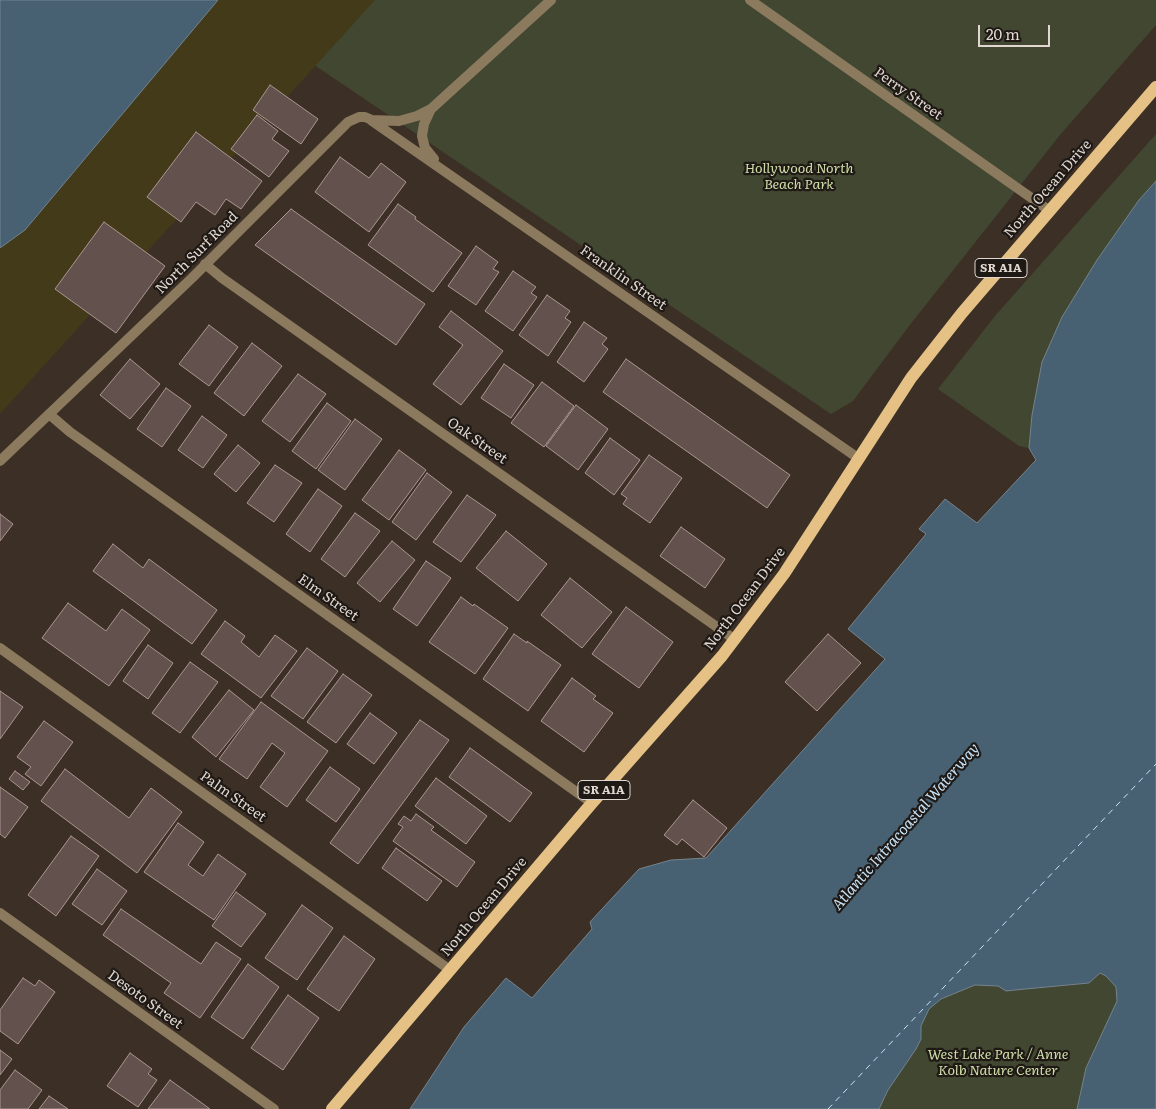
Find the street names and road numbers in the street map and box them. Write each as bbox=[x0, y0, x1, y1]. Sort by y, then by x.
street label: Perry Street bbox=[871, 64, 945, 124]
street label: North Ocean Drive bbox=[1001, 137, 1095, 241]
street label: North Surf Road bbox=[152, 208, 242, 298]
street label: Franklin Street bbox=[577, 242, 669, 314]
road number: SR A1A bbox=[975, 258, 1027, 278]
street label: Oak Street bbox=[444, 414, 510, 468]
street label: North Ocean Drive bbox=[701, 544, 789, 654]
street label: Elm Street bbox=[295, 571, 361, 625]
street label: Palm Street bbox=[197, 768, 269, 826]
road number: SR A1A bbox=[578, 780, 630, 800]
street label: North Ocean Drive bbox=[438, 854, 530, 960]
street label: Desoto Street bbox=[104, 967, 186, 1033]

